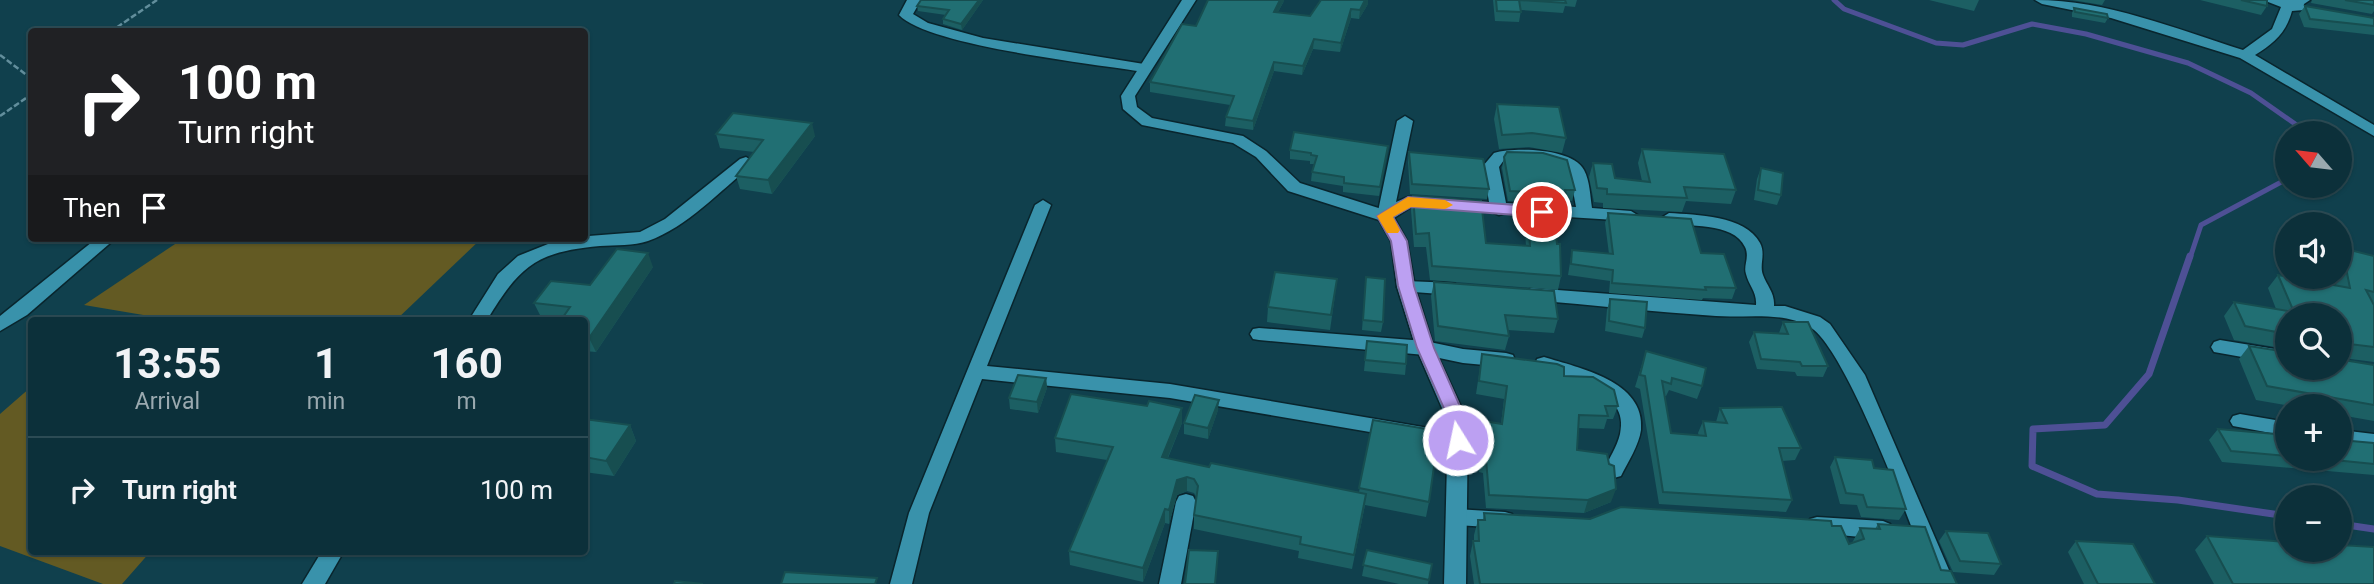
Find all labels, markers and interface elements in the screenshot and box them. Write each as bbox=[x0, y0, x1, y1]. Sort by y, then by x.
text: 100 m bbox=[178, 54, 317, 111]
icon: right bbox=[63, 56, 154, 147]
text: Turn right bbox=[178, 113, 314, 151]
north arrow bbox=[2275, 121, 2352, 198]
map controls bbox=[2275, 121, 2352, 562]
pin bbox=[1512, 182, 1572, 242]
icon: arrive bbox=[135, 189, 173, 227]
text: Then bbox=[63, 193, 121, 223]
icon: arrive bbox=[1523, 193, 1561, 231]
button: sound bbox=[2275, 212, 2352, 289]
button: search bbox=[2275, 303, 2352, 380]
text: 13:55 bbox=[113, 339, 221, 388]
text: 1 bbox=[314, 339, 338, 388]
text: 160 bbox=[430, 339, 503, 388]
text: Arrival bbox=[135, 388, 200, 415]
text: min bbox=[307, 388, 345, 415]
text: m bbox=[457, 388, 477, 415]
button: + bbox=[2275, 394, 2352, 471]
position arrow bbox=[1421, 403, 1495, 477]
icon: right bbox=[63, 471, 101, 509]
text: Turn right bbox=[122, 475, 237, 505]
text: 100 m bbox=[480, 475, 553, 505]
button: − bbox=[2275, 485, 2352, 562]

